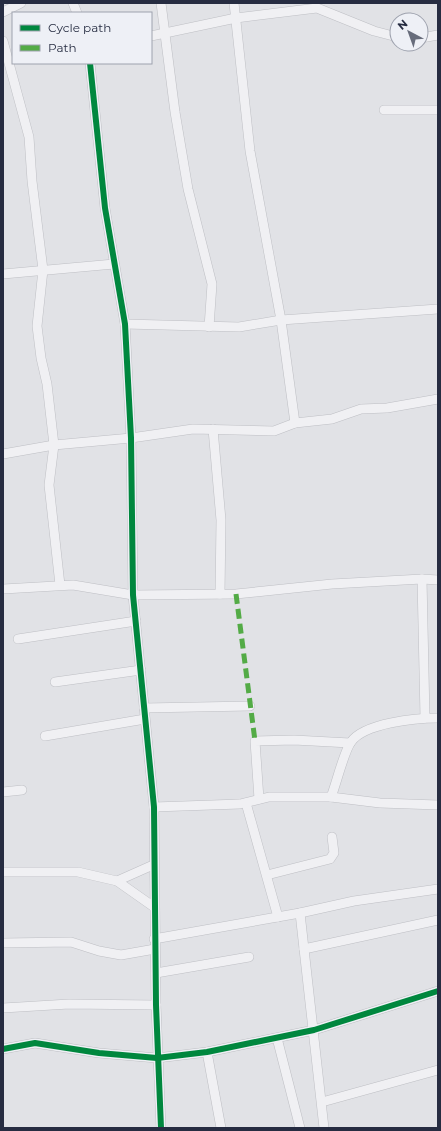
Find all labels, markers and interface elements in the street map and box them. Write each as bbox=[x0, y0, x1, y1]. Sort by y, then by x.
legend bbox=[12, 12, 152, 64]
north arrow bbox=[389, 12, 429, 52]
text: N bbox=[394, 16, 410, 33]
text: Cycle path bbox=[48, 20, 111, 35]
text: Path bbox=[48, 40, 77, 55]

